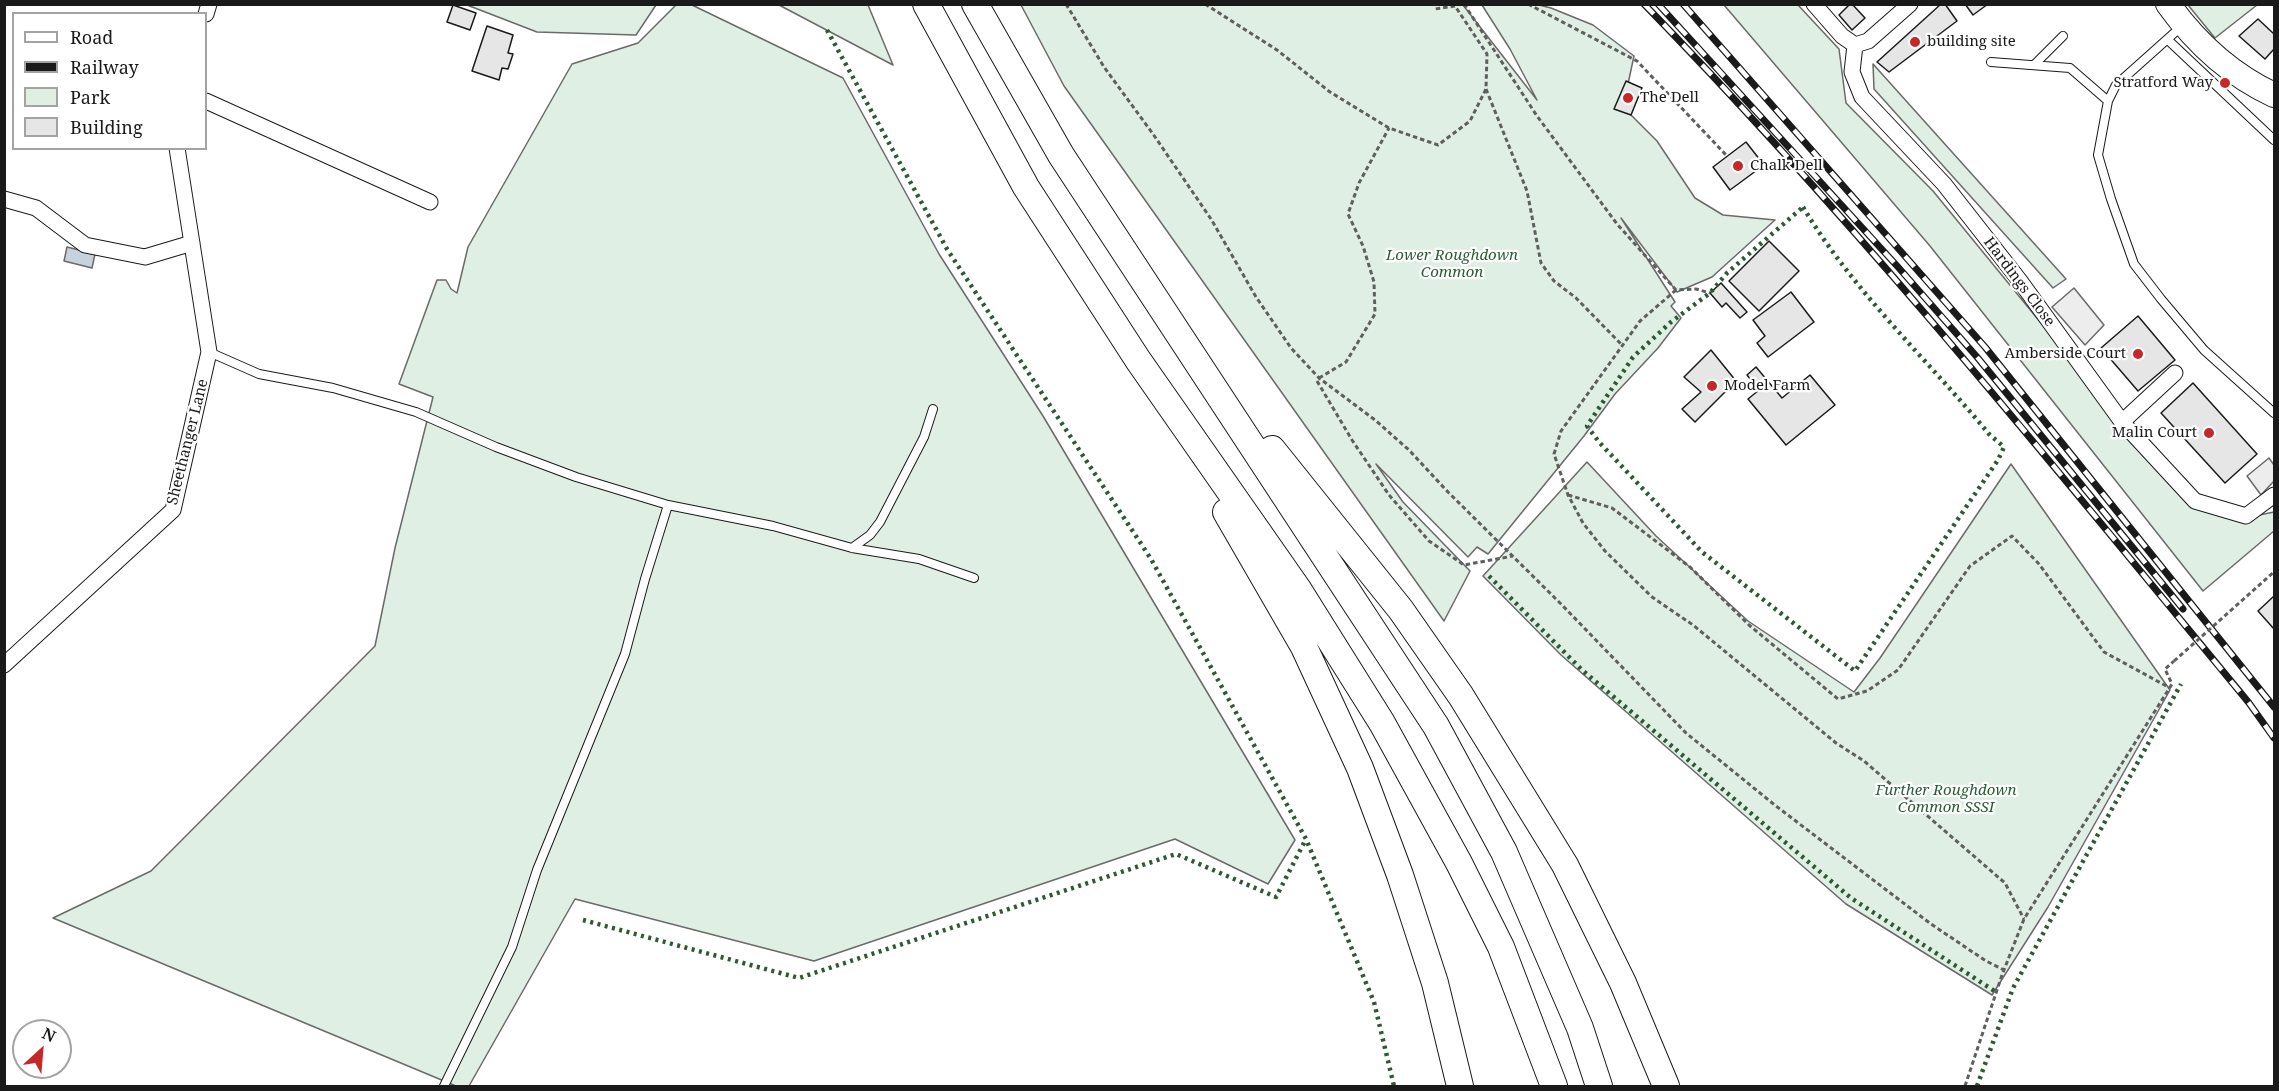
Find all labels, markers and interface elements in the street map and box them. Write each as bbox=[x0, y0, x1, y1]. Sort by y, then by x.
legend bbox=[12, 12, 207, 150]
text: Road bbox=[70, 25, 113, 49]
place label: building site bbox=[1927, 33, 2016, 51]
marker: building site bbox=[1908, 35, 1922, 49]
text: Railway bbox=[70, 55, 139, 79]
place label: Stratford Way bbox=[2113, 74, 2213, 92]
marker: Stratford Way bbox=[2218, 76, 2232, 90]
text: Park bbox=[70, 85, 110, 109]
place label: The Dell bbox=[1640, 89, 1699, 107]
marker: The Dell bbox=[1621, 91, 1635, 105]
text: Building bbox=[70, 115, 143, 139]
place label: Chalk Dell bbox=[1750, 157, 1823, 175]
marker: Chalk Dell bbox=[1731, 159, 1745, 173]
street label: Hardings Close bbox=[1980, 234, 2058, 330]
park label: Lower Roughdown Common bbox=[1386, 247, 1518, 282]
place label: Amberside Court bbox=[2005, 345, 2126, 363]
marker: Amberside Court bbox=[2131, 347, 2145, 361]
street label: Sheethanger Lane bbox=[164, 377, 212, 507]
place label: Model Farm bbox=[1724, 377, 1810, 395]
marker: Model Farm bbox=[1705, 379, 1719, 393]
place label: Malin Court bbox=[2112, 424, 2197, 442]
marker: Malin Court bbox=[2202, 426, 2216, 440]
park label: Further Roughdown Common SSSI bbox=[1875, 782, 2017, 817]
north arrow bbox=[12, 1019, 72, 1079]
text: N bbox=[39, 1022, 59, 1047]

